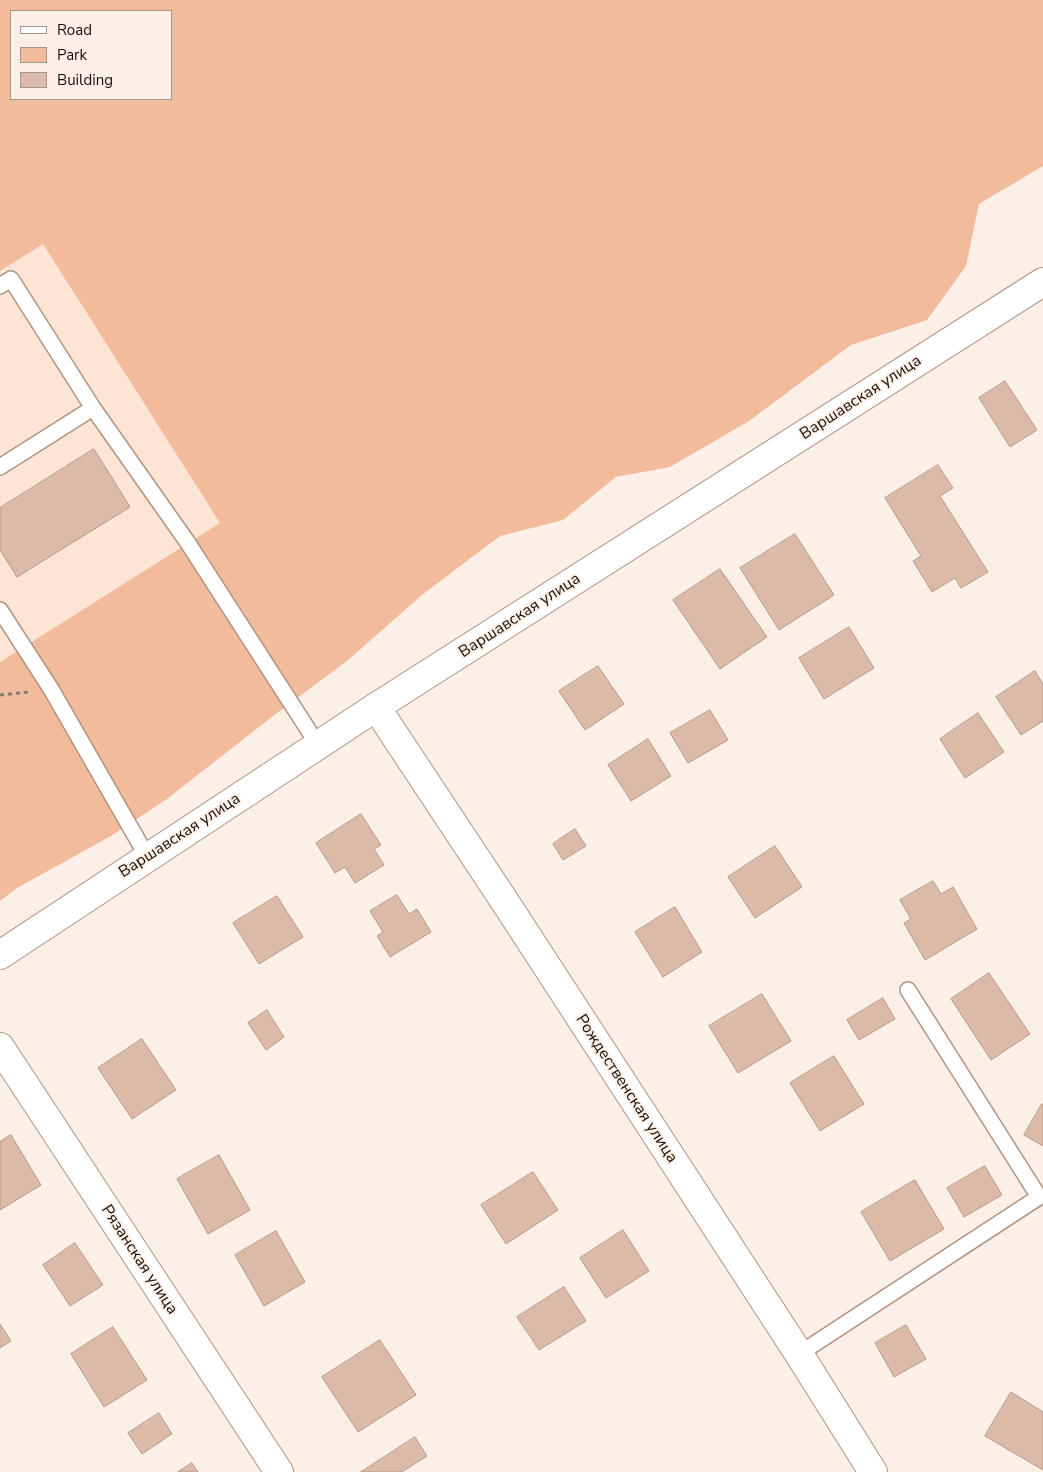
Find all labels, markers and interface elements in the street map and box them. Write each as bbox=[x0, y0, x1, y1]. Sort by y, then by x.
legend bbox=[10, 10, 172, 100]
text: Road bbox=[57, 20, 92, 40]
text: Park bbox=[57, 45, 87, 65]
text: Building bbox=[57, 70, 113, 90]
street label: Варшавская улица bbox=[797, 352, 925, 444]
street label: Варшавская улица bbox=[456, 570, 584, 662]
street label: Варшавская улица bbox=[116, 790, 244, 882]
street label: Рождественская улица bbox=[571, 1011, 681, 1167]
street label: Рязанская улица bbox=[96, 1202, 182, 1318]

